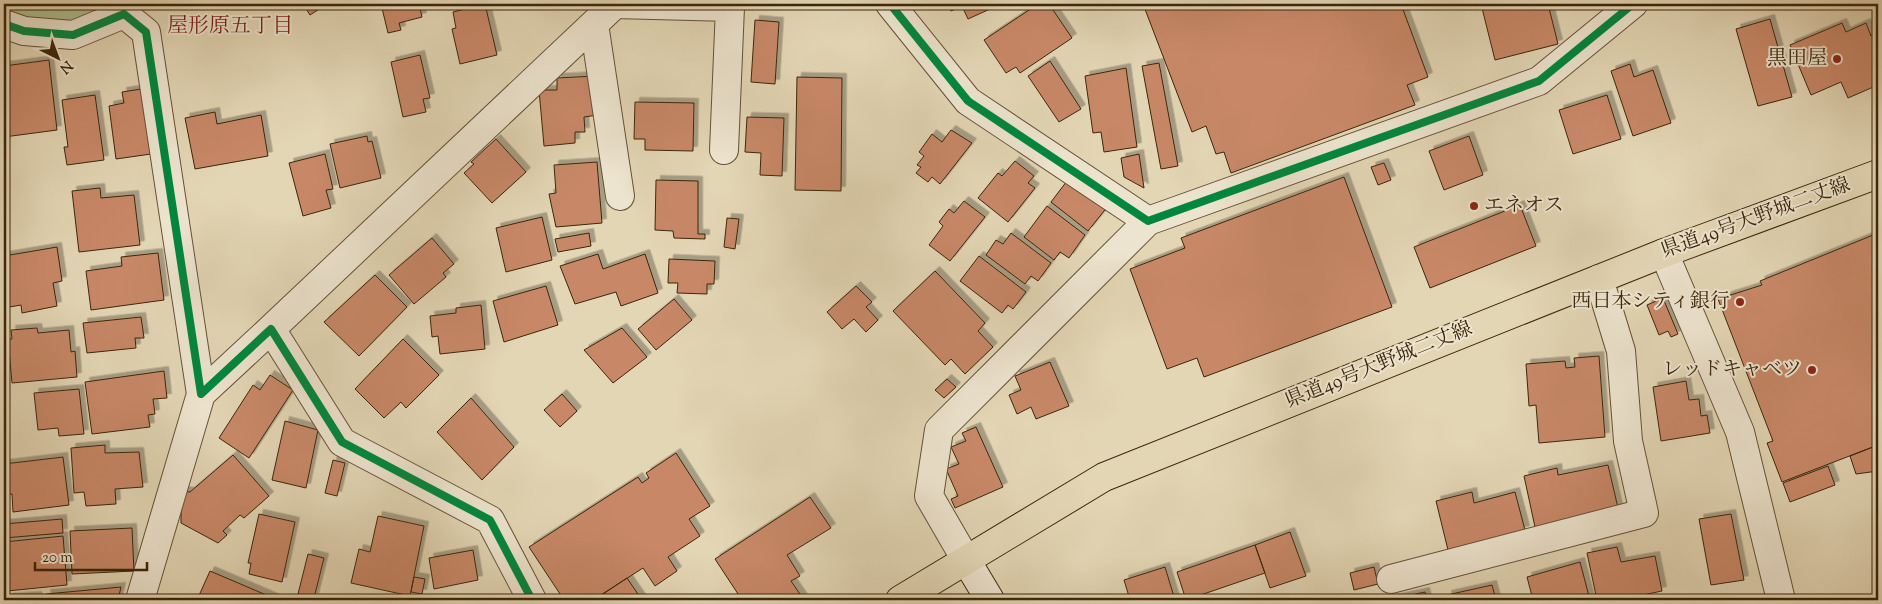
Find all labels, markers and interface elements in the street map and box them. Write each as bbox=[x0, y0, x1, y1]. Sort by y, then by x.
district label: 屋形原五丁目 bbox=[167, 12, 293, 42]
north arrow bbox=[32, 32, 82, 82]
place label: 黒田屋 bbox=[1767, 45, 1827, 74]
marker: 黒田屋 bbox=[1831, 53, 1843, 65]
text: N bbox=[55, 55, 76, 77]
street label: 県道49号大野城二丈線 bbox=[1657, 171, 1855, 267]
place label: エネオス bbox=[1484, 192, 1564, 221]
marker: エネオス bbox=[1468, 200, 1480, 212]
place label: 西日本シティ銀行 bbox=[1572, 288, 1730, 317]
marker: 西日本シティ銀行 bbox=[1734, 296, 1746, 308]
street label: 県道49号大野城二丈線 bbox=[1281, 315, 1477, 417]
place label: レッドキャベツ bbox=[1662, 356, 1802, 385]
marker: レッドキャベツ bbox=[1806, 364, 1818, 376]
scale bar bbox=[35, 539, 148, 571]
text: 20 m bbox=[42, 548, 73, 569]

